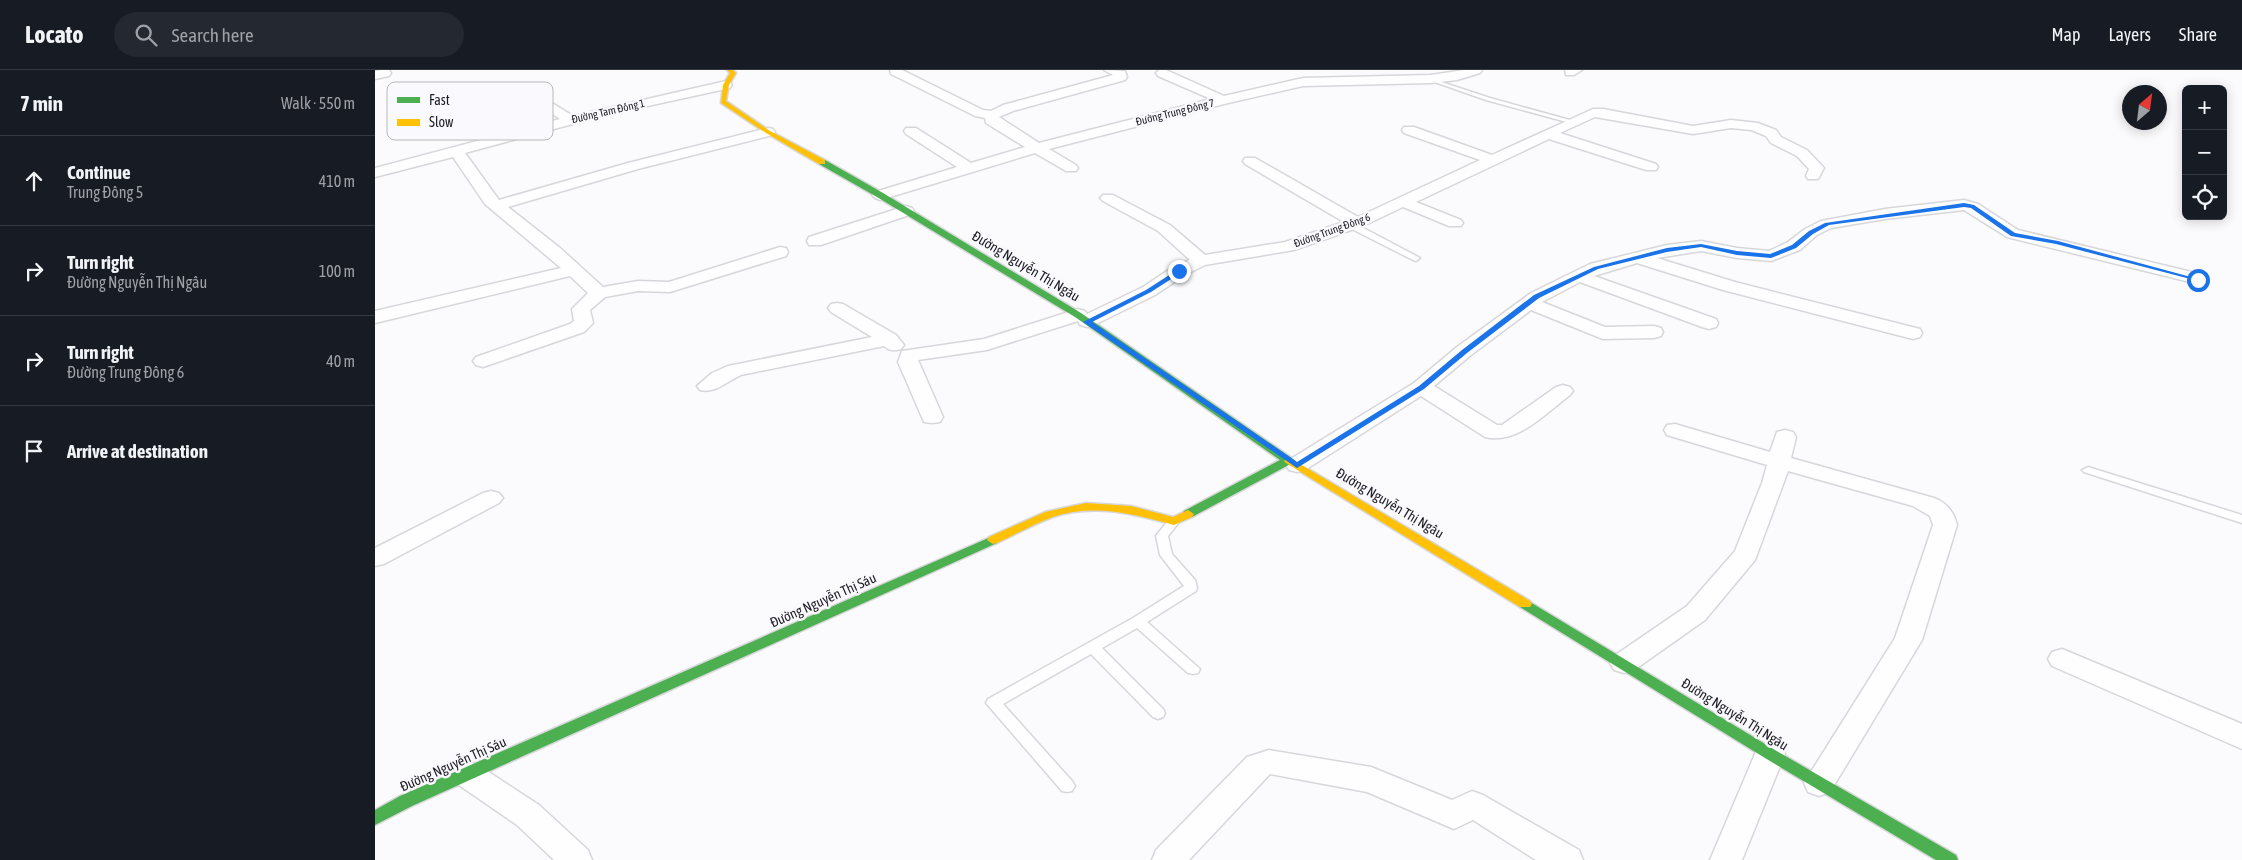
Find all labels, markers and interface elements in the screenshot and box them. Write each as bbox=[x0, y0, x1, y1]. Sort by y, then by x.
search box bbox=[114, 12, 464, 57]
text: Locato bbox=[25, 21, 84, 48]
icon: search bbox=[132, 21, 160, 49]
text: Search here bbox=[172, 24, 254, 46]
text: Map bbox=[2051, 24, 2080, 45]
text: Layers bbox=[2108, 24, 2151, 45]
text: Share bbox=[2179, 24, 2217, 45]
legend bbox=[387, 82, 553, 140]
north arrow bbox=[2122, 85, 2167, 130]
map controls bbox=[2182, 85, 2227, 220]
button: + bbox=[2182, 85, 2227, 130]
text: 7 min bbox=[20, 91, 63, 115]
text: Fast bbox=[429, 92, 450, 108]
text: Walk · 550 m bbox=[281, 94, 355, 112]
street label: Đường Trung Đông 7 bbox=[1134, 96, 1216, 128]
street label: Đường Tam Đông 1 bbox=[570, 97, 646, 125]
text: Slow bbox=[429, 114, 454, 130]
button: − bbox=[2182, 130, 2227, 175]
text: Continue bbox=[67, 161, 131, 183]
icon: ahead bbox=[20, 167, 48, 195]
text: 410 m bbox=[319, 172, 355, 190]
button: locate bbox=[2182, 175, 2227, 220]
text: Trung Đông 5 bbox=[67, 183, 143, 201]
street label: Đường Trung Đông 6 bbox=[1292, 211, 1372, 249]
street label: Đường Nguyễn Thị Ngâu bbox=[969, 228, 1083, 304]
text: Turn right bbox=[67, 251, 134, 273]
icon: right bbox=[20, 257, 48, 285]
route end bbox=[1168, 260, 1191, 283]
text: 100 m bbox=[319, 262, 355, 280]
route start bbox=[2187, 269, 2210, 292]
text: Đường Nguyễn Thị Ngâu bbox=[67, 273, 207, 291]
text: Turn right bbox=[67, 341, 134, 363]
icon: right bbox=[20, 347, 48, 375]
text: 40 m bbox=[326, 352, 355, 370]
text: Đường Trung Đông 6 bbox=[67, 363, 184, 381]
icon: arrive bbox=[20, 437, 48, 465]
text: Arrive at destination bbox=[67, 440, 208, 462]
street label: Đường Nguyễn Thị Ngâu bbox=[1333, 465, 1447, 541]
street label: Đường Nguyễn Thị Sáu bbox=[767, 569, 879, 631]
street label: Đường Nguyễn Thị Ngâu bbox=[1679, 675, 1791, 753]
street label: Đường Nguyễn Thị Sáu bbox=[397, 733, 509, 795]

